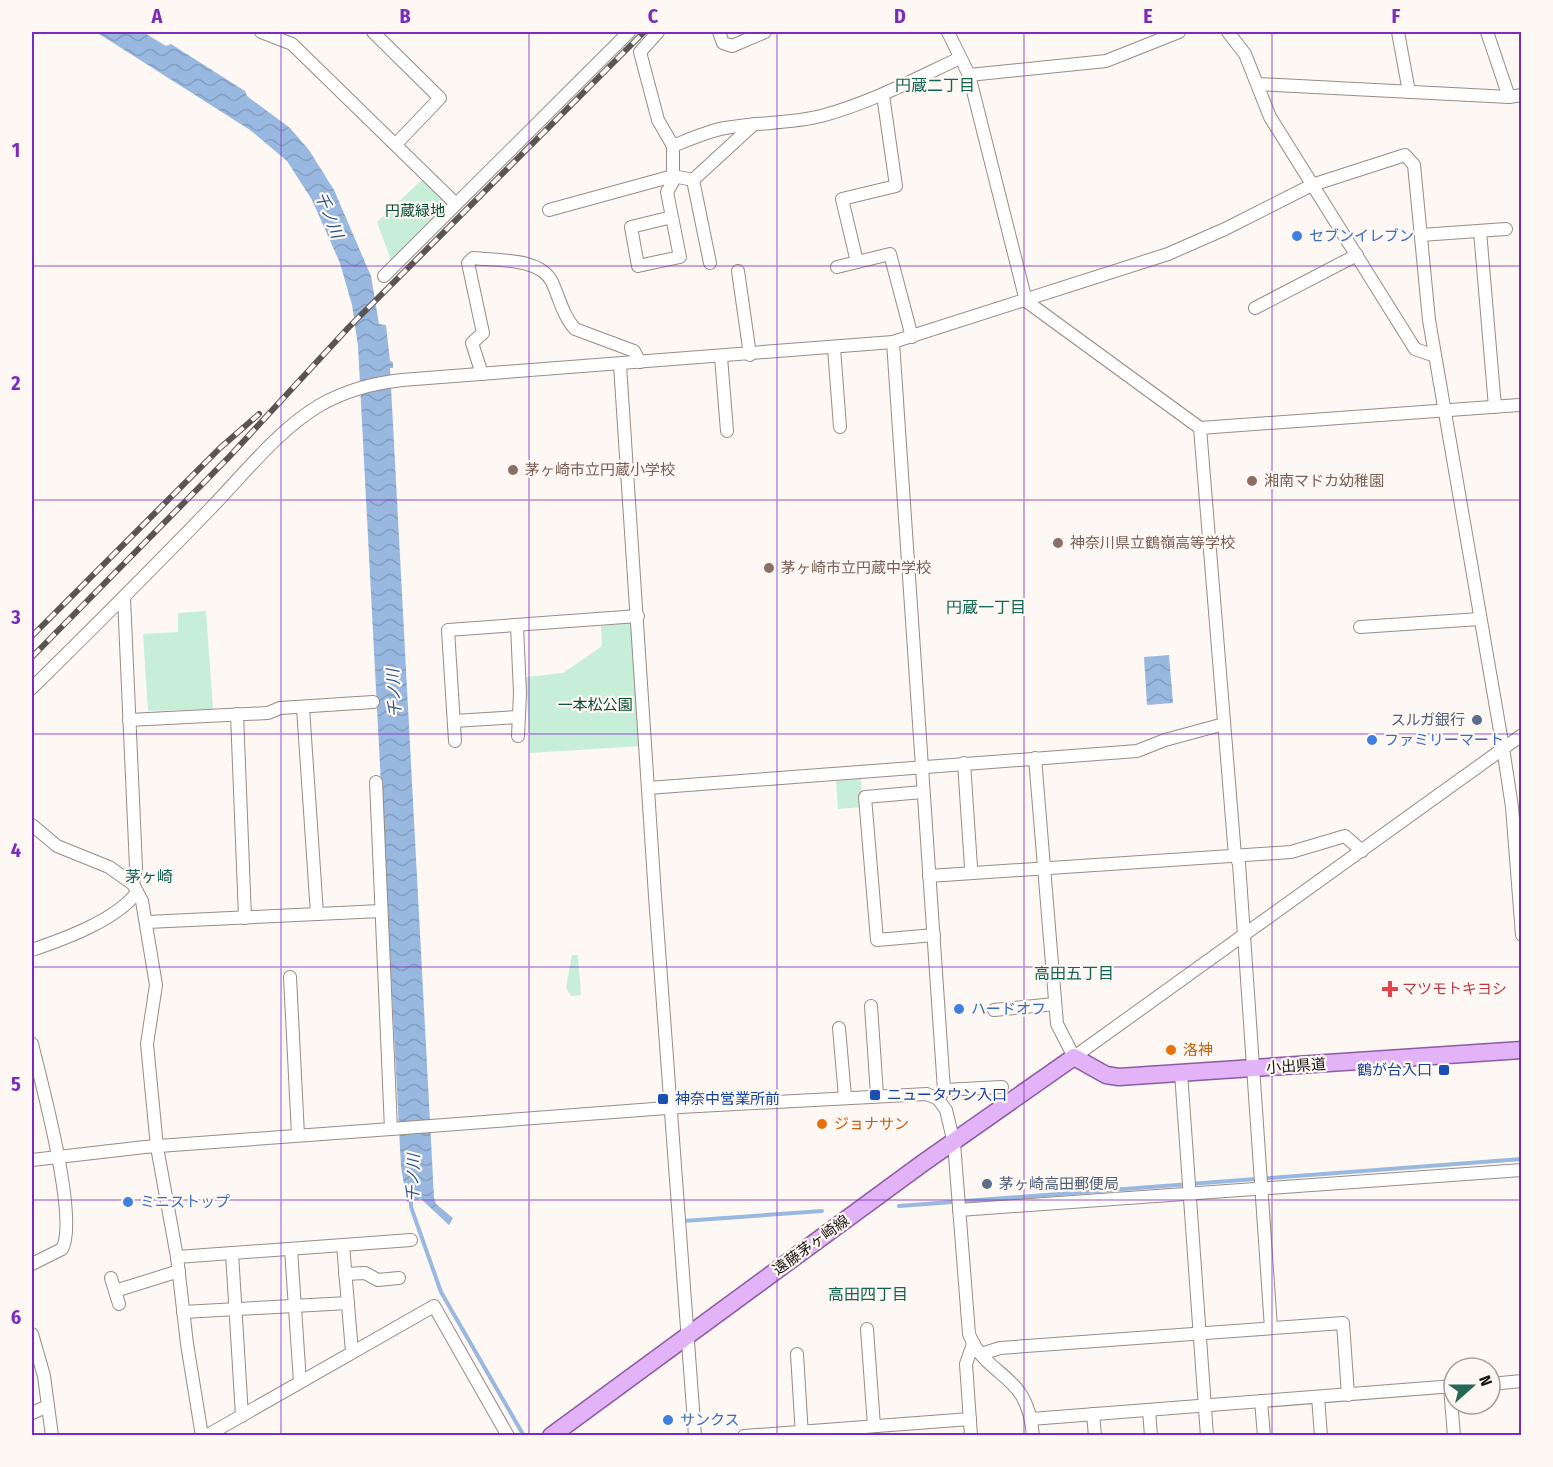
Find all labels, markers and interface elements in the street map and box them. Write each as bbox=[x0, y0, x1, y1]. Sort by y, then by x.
text: A bbox=[151, 4, 164, 28]
text: B bbox=[399, 4, 411, 28]
text: C bbox=[648, 4, 659, 28]
text: D bbox=[894, 4, 906, 28]
text: E bbox=[1143, 4, 1153, 28]
text: F bbox=[1392, 4, 1401, 28]
district label: 円蔵二丁目 bbox=[895, 76, 975, 95]
text: 1 bbox=[12, 138, 20, 162]
water label: 千ノ川 bbox=[311, 189, 348, 243]
park label: 円蔵緑地 bbox=[385, 202, 445, 220]
place label: セブンイレブン bbox=[1309, 227, 1414, 245]
marker: セブンイレブン bbox=[1290, 229, 1304, 243]
text: 2 bbox=[10, 371, 21, 395]
place label: 茅ヶ崎市立円蔵小学校 bbox=[525, 461, 675, 479]
marker: 茅ヶ崎市立円蔵小学校 bbox=[506, 463, 520, 477]
place label: 湘南マドカ幼稚園 bbox=[1264, 472, 1384, 490]
marker: 湘南マドカ幼稚園 bbox=[1245, 474, 1259, 488]
place label: 神奈川県立鶴嶺高等学校 bbox=[1070, 534, 1235, 552]
marker: 神奈川県立鶴嶺高等学校 bbox=[1051, 536, 1065, 550]
place label: 茅ヶ崎市立円蔵中学校 bbox=[781, 559, 931, 577]
marker: 茅ヶ崎市立円蔵中学校 bbox=[762, 561, 776, 575]
district label: 円蔵一丁目 bbox=[946, 598, 1026, 617]
text: 3 bbox=[10, 605, 21, 629]
water label: 千ノ川 bbox=[383, 667, 405, 717]
park label: 一本松公園 bbox=[557, 696, 633, 714]
place label: スルガ銀行 bbox=[1390, 711, 1465, 729]
marker: スルガ銀行 bbox=[1470, 713, 1484, 727]
place label: ファミリーマート bbox=[1384, 731, 1504, 749]
marker: ファミリーマート bbox=[1365, 733, 1379, 747]
text: 4 bbox=[11, 838, 21, 862]
district label: 茅ヶ崎 bbox=[125, 867, 173, 886]
district label: 高田五丁目 bbox=[1034, 964, 1114, 983]
place label: マツモトキヨシ bbox=[1402, 980, 1507, 998]
marker: マツモトキヨシ bbox=[1383, 982, 1397, 996]
place label: ハードオフ bbox=[971, 1000, 1046, 1018]
marker: ハードオフ bbox=[952, 1002, 966, 1016]
place label: 洛神 bbox=[1183, 1041, 1213, 1059]
marker: 洛神 bbox=[1164, 1043, 1178, 1057]
street label: 小出県道 bbox=[1265, 1055, 1327, 1077]
place label: 鶴が台入口 bbox=[1357, 1061, 1432, 1079]
marker: 鶴が台入口 bbox=[1437, 1063, 1451, 1077]
text: 5 bbox=[11, 1072, 21, 1096]
place label: ニュータウン入口 bbox=[887, 1086, 1007, 1104]
marker: ニュータウン入口 bbox=[868, 1088, 882, 1102]
place label: 神奈中営業所前 bbox=[675, 1090, 780, 1108]
marker: 神奈中営業所前 bbox=[656, 1092, 670, 1106]
place label: ジョナサン bbox=[834, 1115, 909, 1133]
marker: ジョナサン bbox=[815, 1117, 829, 1131]
water label: 千ノ川 bbox=[403, 1152, 423, 1202]
place label: 茅ヶ崎高田郵便局 bbox=[999, 1175, 1119, 1193]
marker: 茅ヶ崎高田郵便局 bbox=[980, 1177, 994, 1191]
place label: ミニストップ bbox=[140, 1193, 230, 1211]
marker: ミニストップ bbox=[121, 1195, 135, 1209]
street label: 遠藤茅ヶ崎線 bbox=[769, 1211, 853, 1279]
district label: 高田四丁目 bbox=[828, 1285, 908, 1304]
text: 6 bbox=[11, 1305, 21, 1329]
north arrow bbox=[1442, 1356, 1502, 1416]
text: N bbox=[1475, 1373, 1496, 1389]
place label: サンクス bbox=[680, 1411, 740, 1429]
marker: サンクス bbox=[661, 1413, 675, 1427]

